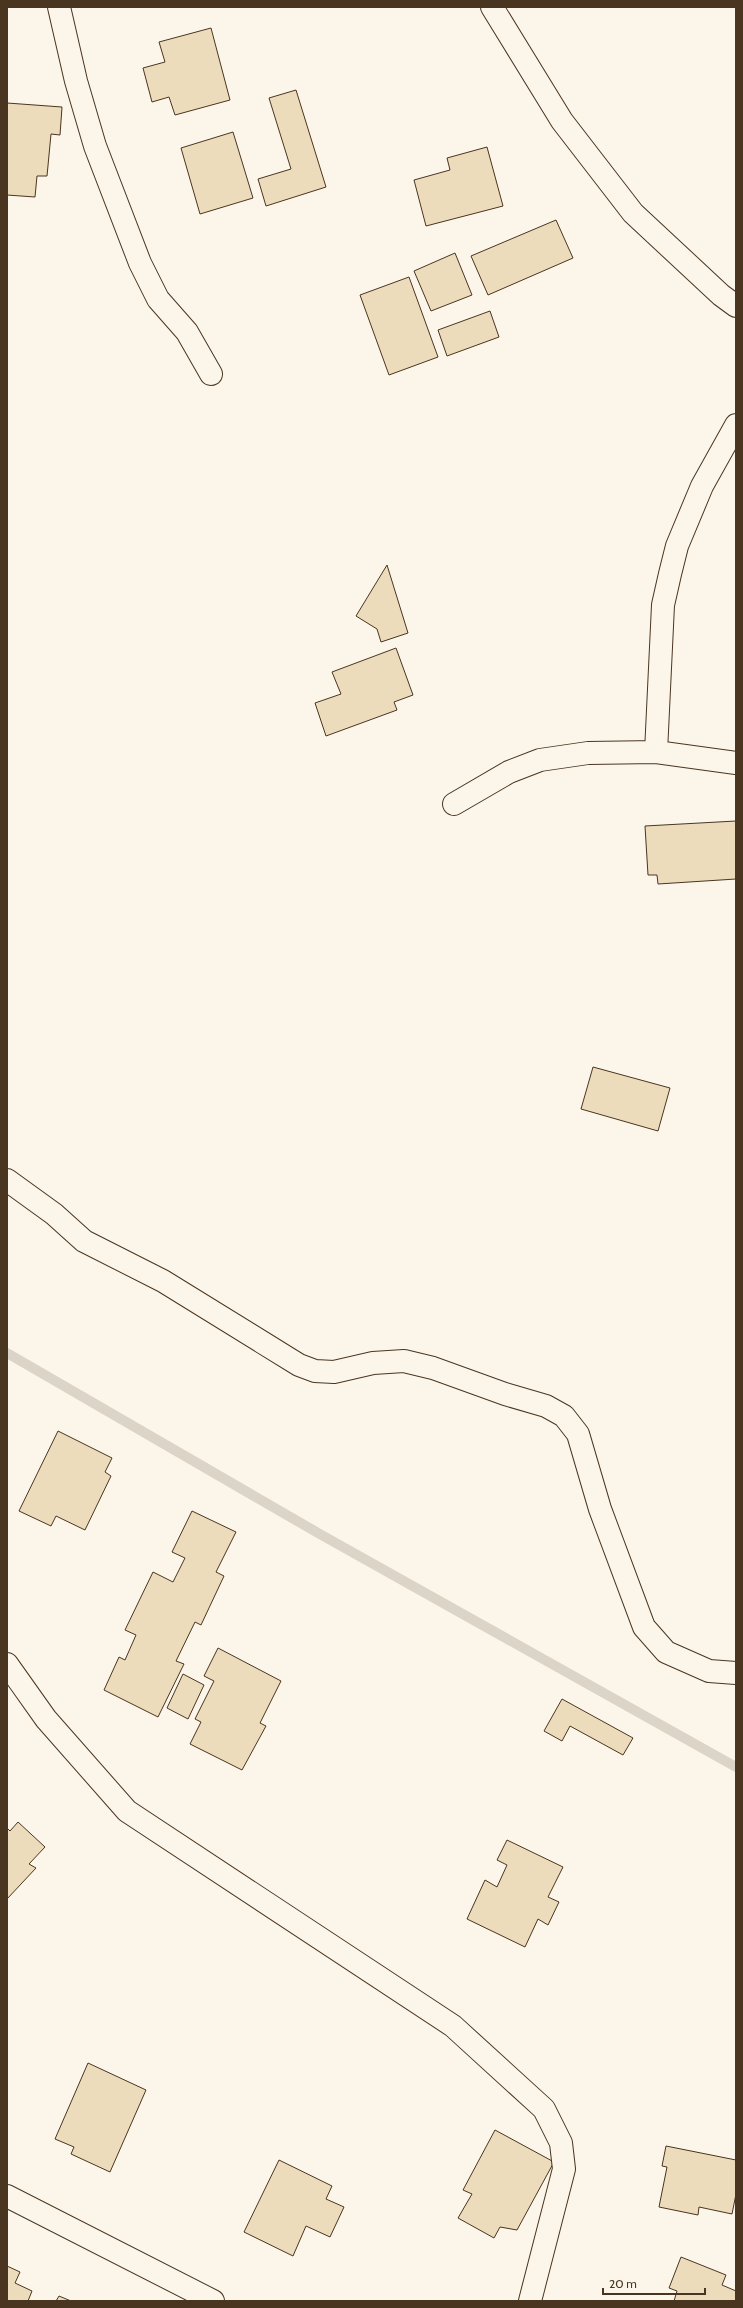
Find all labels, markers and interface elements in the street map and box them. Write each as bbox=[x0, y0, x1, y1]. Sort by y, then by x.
scale bar bbox=[603, 2270, 705, 2296]
text: 20 m bbox=[609, 2276, 637, 2291]

